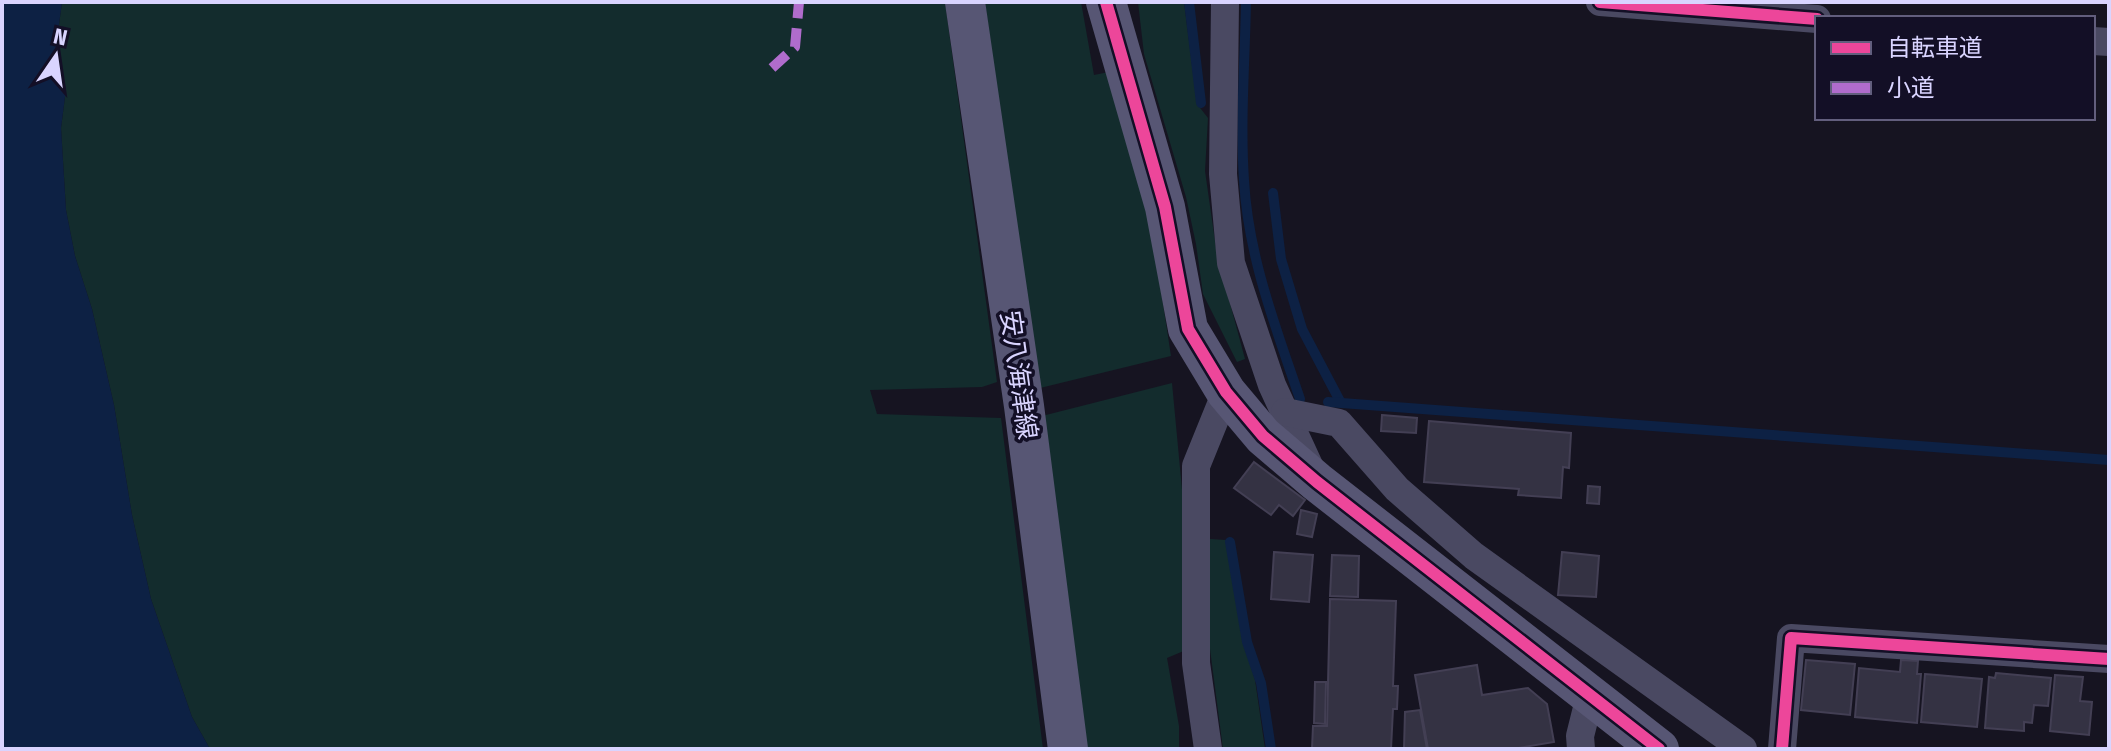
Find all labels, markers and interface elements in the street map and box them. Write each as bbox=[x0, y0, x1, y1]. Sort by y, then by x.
north arrow bbox=[16, 16, 96, 96]
legend bbox=[1815, 16, 2095, 120]
text: N bbox=[51, 22, 70, 52]
text: 自転車道 bbox=[1887, 34, 1983, 62]
text: 小道 bbox=[1887, 74, 1935, 102]
street label: 安八海津線 bbox=[994, 309, 1043, 442]

